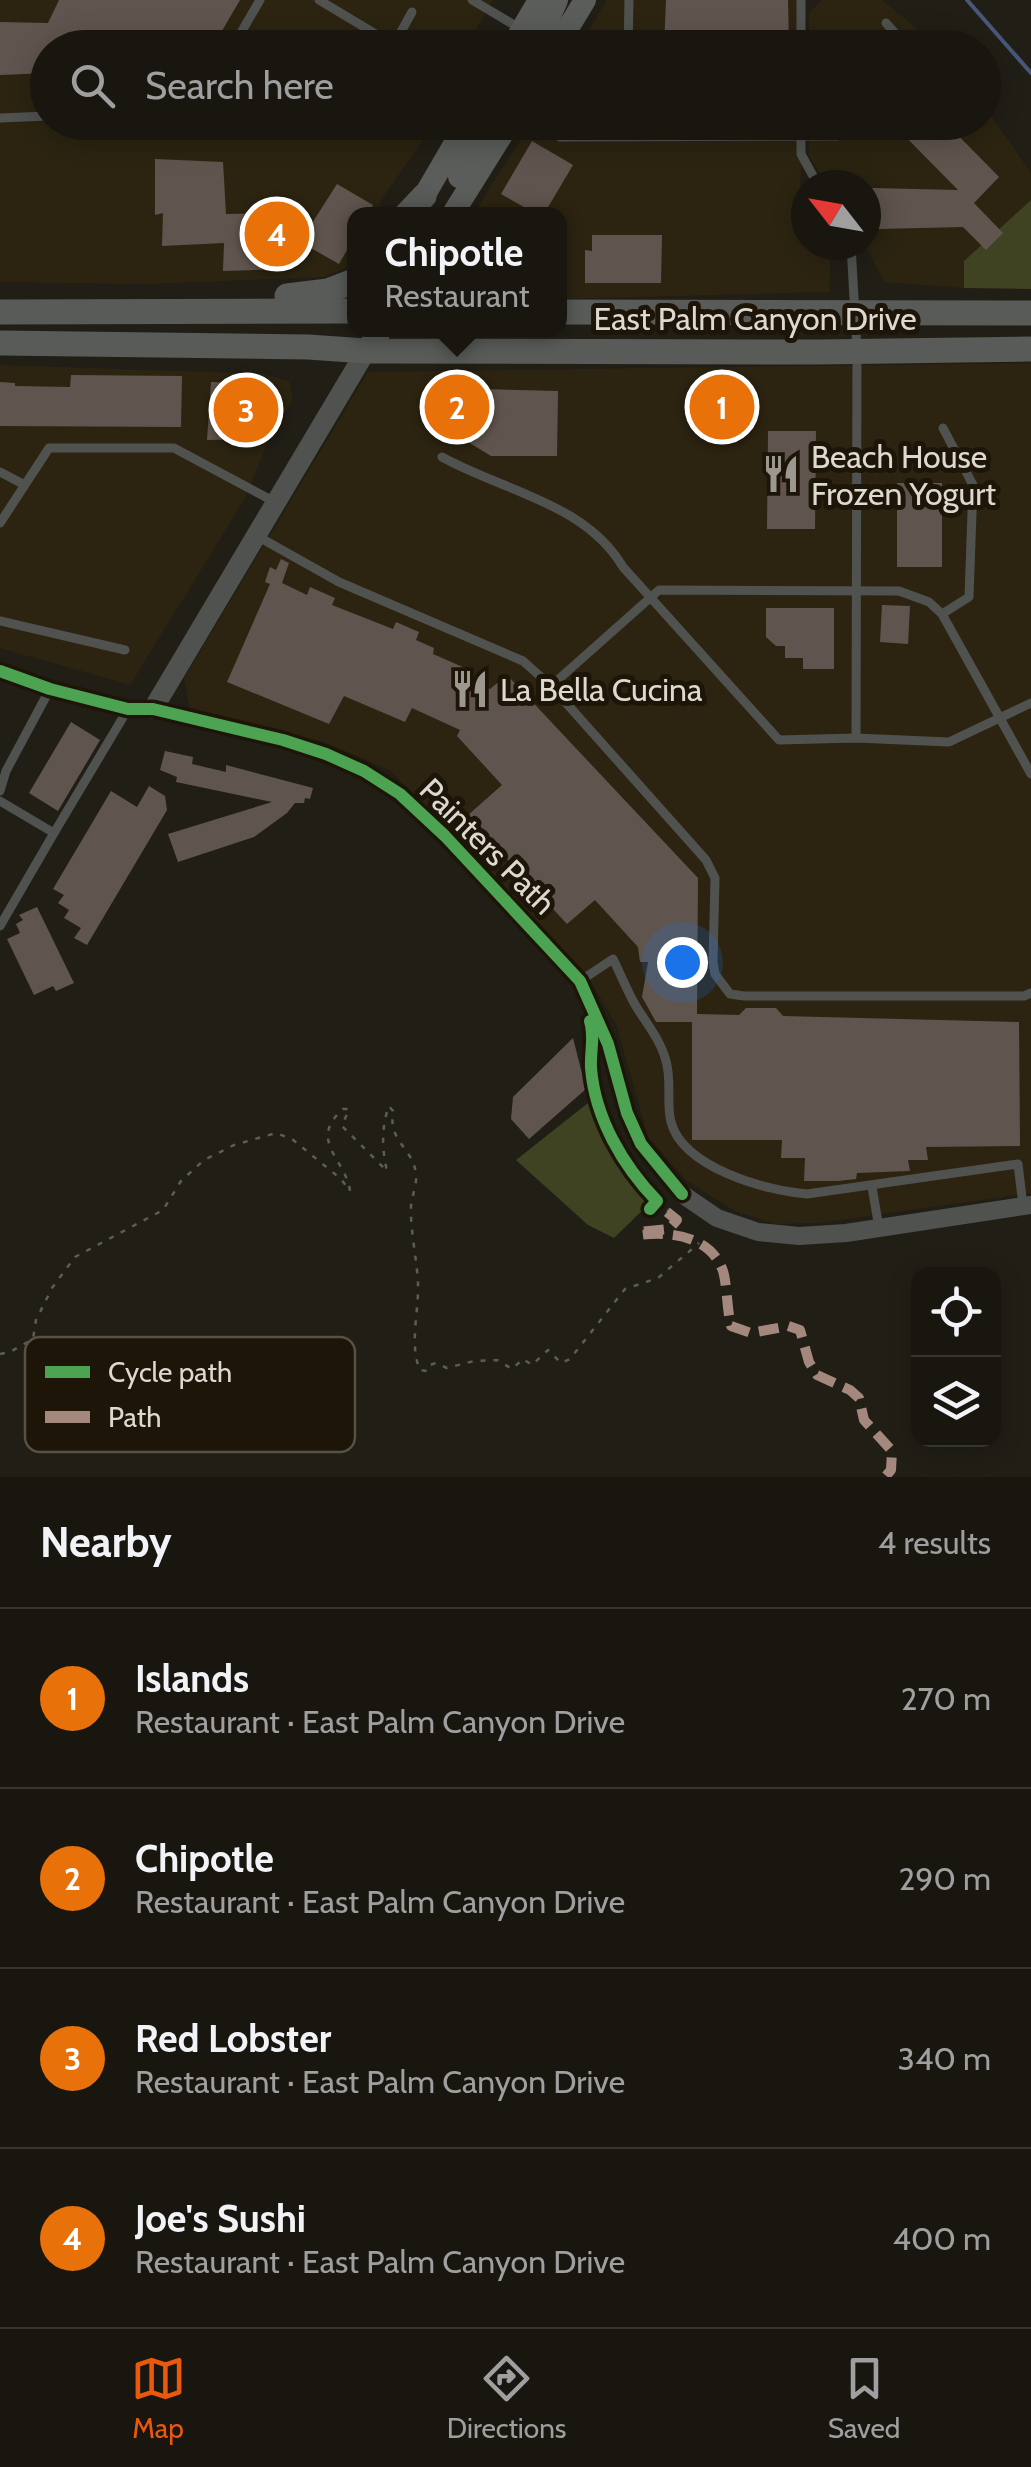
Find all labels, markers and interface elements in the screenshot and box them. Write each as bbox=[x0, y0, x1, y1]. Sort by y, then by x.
search box bbox=[30, 30, 1001, 140]
icon: search bbox=[65, 58, 120, 113]
text: Search here bbox=[145, 62, 334, 109]
north arrow bbox=[791, 170, 881, 260]
pin: 4 bbox=[244, 196, 310, 272]
popup bbox=[347, 207, 567, 337]
text: Chipotle bbox=[385, 229, 523, 276]
text: Restaurant bbox=[385, 276, 529, 315]
street label: East Palm Canyon Drive bbox=[593, 299, 917, 338]
pin: 2 bbox=[424, 370, 490, 444]
pin: 1 bbox=[690, 370, 754, 444]
pin: 3 bbox=[214, 372, 278, 448]
place label: Beach House Frozen Yogurt bbox=[811, 437, 996, 513]
restaurant icon: Beach House Frozen Yogurt bbox=[760, 453, 802, 495]
restaurant icon: La Bella Cucina bbox=[449, 668, 491, 710]
place label: La Bella Cucina bbox=[500, 670, 703, 709]
street label: Painters Path bbox=[412, 770, 564, 922]
your location bbox=[657, 937, 708, 988]
map controls bbox=[911, 1267, 1001, 1447]
button: locate bbox=[911, 1267, 1001, 1357]
legend bbox=[25, 1337, 355, 1452]
text: Cycle path bbox=[108, 1355, 232, 1389]
button: layers bbox=[911, 1357, 1001, 1447]
text: Path bbox=[108, 1400, 161, 1434]
text: Nearby bbox=[40, 1516, 172, 1568]
text: 4 results bbox=[878, 1523, 991, 1562]
text: Islands bbox=[135, 1655, 249, 1702]
text: 1 bbox=[67, 1679, 78, 1718]
text: 270 m bbox=[901, 1679, 991, 1718]
text: Restaurant · East Palm Canyon Drive bbox=[135, 1702, 625, 1741]
text: Chipotle bbox=[135, 1835, 274, 1882]
text: 2 bbox=[64, 1859, 81, 1898]
text: 290 m bbox=[898, 1859, 991, 1898]
text: Restaurant · East Palm Canyon Drive bbox=[135, 1882, 625, 1921]
text: Red Lobster bbox=[135, 2015, 331, 2062]
text: 3 bbox=[64, 2039, 81, 2078]
text: 340 m bbox=[898, 2039, 991, 2078]
text: Restaurant · East Palm Canyon Drive bbox=[135, 2062, 625, 2101]
text: Joe's Sushi bbox=[135, 2195, 306, 2242]
text: 4 bbox=[63, 2219, 82, 2258]
text: 400 m bbox=[893, 2219, 991, 2258]
text: Restaurant · East Palm Canyon Drive bbox=[135, 2242, 625, 2281]
tab: Map bbox=[131, 2351, 186, 2445]
tab: Directions bbox=[447, 2351, 566, 2445]
tab: Saved bbox=[828, 2351, 900, 2445]

